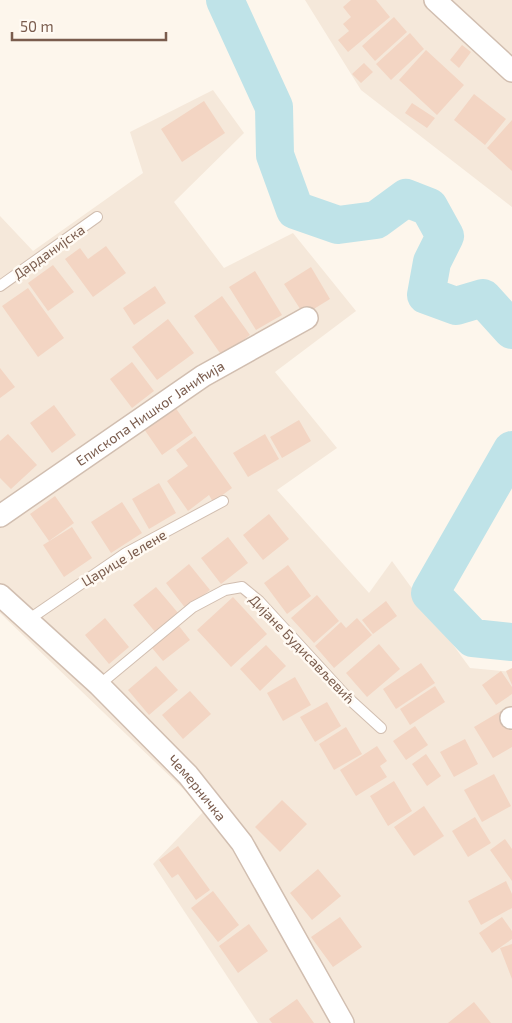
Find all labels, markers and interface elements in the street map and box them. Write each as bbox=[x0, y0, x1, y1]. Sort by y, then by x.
scale bar bbox=[12, 10, 166, 42]
text: 50 m bbox=[20, 17, 54, 35]
street label: Дарданијска bbox=[10, 221, 88, 283]
street label: Епископа Нишког Јанићија bbox=[72, 357, 227, 469]
street label: Царице Јелене bbox=[78, 526, 169, 590]
street label: Дијане Будисављевић bbox=[246, 591, 359, 707]
street label: Чемерничка bbox=[165, 751, 230, 824]

